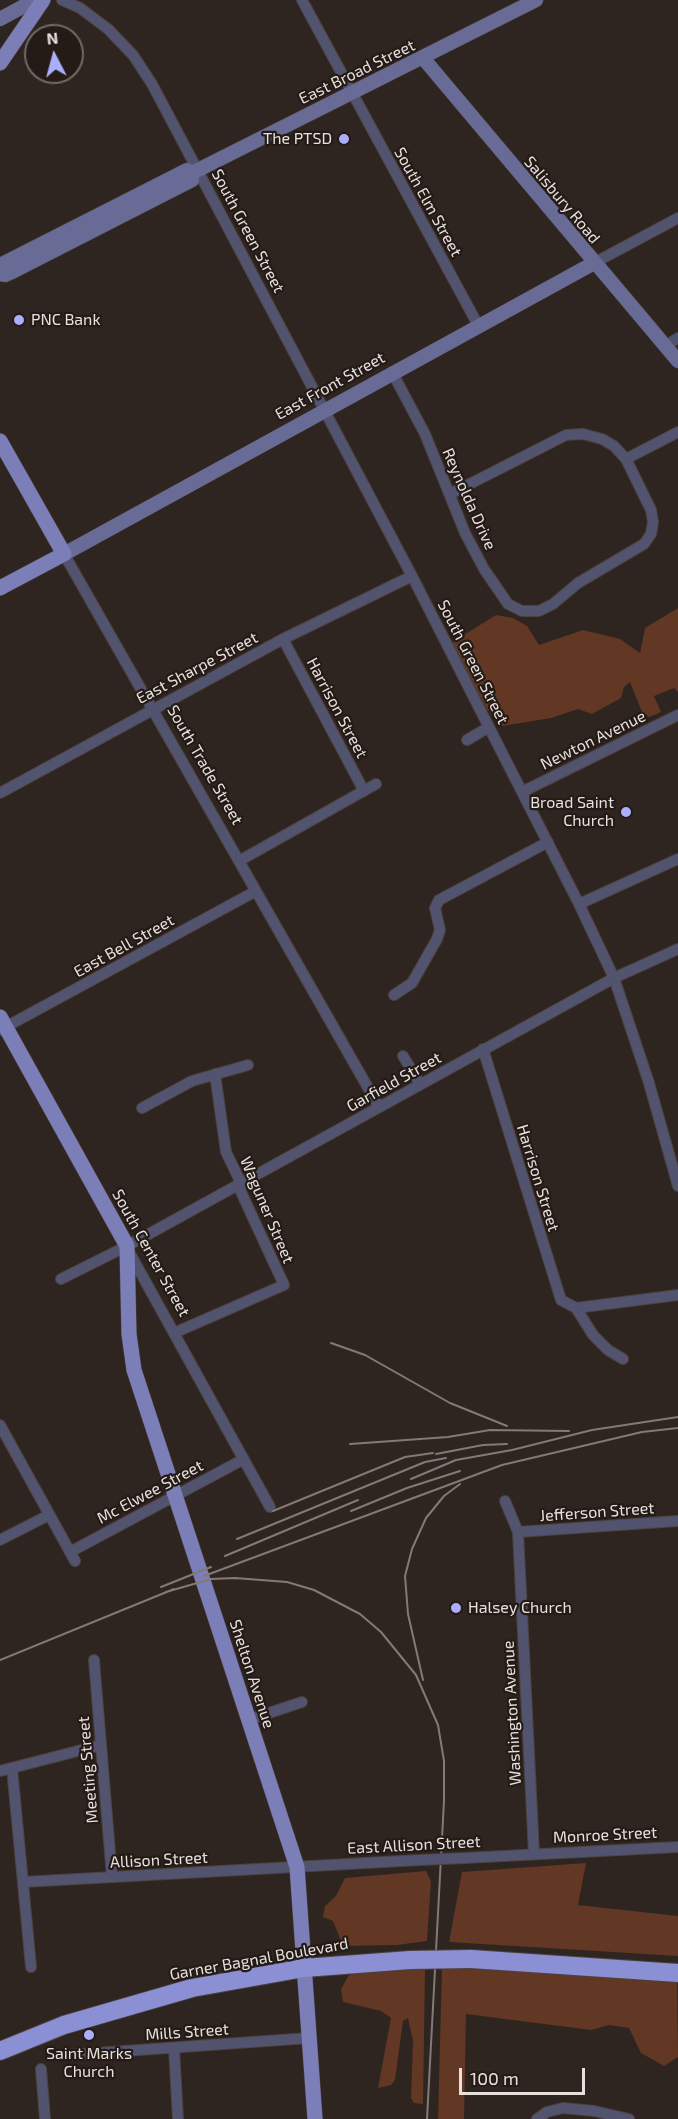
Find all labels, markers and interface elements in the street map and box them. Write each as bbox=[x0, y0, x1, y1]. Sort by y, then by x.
north arrow bbox=[24, 24, 84, 84]
text: N bbox=[46, 28, 59, 48]
street label: East Broad Street bbox=[296, 36, 418, 108]
place label: The PTSD bbox=[263, 129, 332, 149]
marker: The PTSD bbox=[337, 132, 351, 146]
street label: South Elm Street bbox=[390, 144, 466, 260]
street label: Salisbury Road bbox=[520, 152, 604, 248]
street label: South Green Street bbox=[207, 166, 289, 296]
place label: PNC Bank bbox=[31, 310, 101, 330]
marker: PNC Bank bbox=[12, 313, 26, 327]
street label: East Front Street bbox=[272, 348, 388, 424]
street label: Reynolda Drive bbox=[438, 445, 500, 553]
street label: South Green Street bbox=[433, 597, 513, 727]
street label: East Sharpe Street bbox=[133, 628, 261, 708]
street label: Harrison Street bbox=[303, 655, 371, 761]
street label: South Trade Street bbox=[163, 702, 247, 828]
street label: Newton Avenue bbox=[537, 706, 649, 774]
place label: Broad Saint Church bbox=[530, 793, 614, 831]
marker: Broad Saint Church bbox=[619, 805, 633, 819]
street label: East Bell Street bbox=[71, 911, 177, 981]
street label: Garfield Street bbox=[343, 1048, 445, 1116]
street label: Harrison Street bbox=[513, 1122, 563, 1234]
street label: Waguner Street bbox=[236, 1154, 298, 1266]
street label: South Center Street bbox=[108, 1186, 194, 1320]
street label: Mc Elwee Street bbox=[94, 1456, 206, 1528]
street label: Jefferson Street bbox=[539, 1498, 655, 1526]
place label: Halsey Church bbox=[468, 1598, 572, 1618]
marker: Halsey Church bbox=[449, 1601, 463, 1615]
street label: Shelton Avenue bbox=[225, 1617, 279, 1731]
street label: Washington Avenue bbox=[499, 1640, 525, 1786]
street label: Meeting Street bbox=[74, 1716, 102, 1824]
street label: Monroe Street bbox=[552, 1823, 658, 1847]
street label: East Allison Street bbox=[347, 1832, 481, 1858]
street label: Allison Street bbox=[110, 1848, 208, 1872]
street label: Garner Bagnal Boulevard bbox=[168, 1934, 350, 1984]
street label: Mills Street bbox=[145, 2020, 229, 2044]
marker: Saint Marks Church bbox=[82, 2028, 96, 2042]
place label: Saint Marks Church bbox=[46, 2044, 132, 2082]
scale bar bbox=[462, 2056, 588, 2094]
text: 100 m bbox=[470, 2067, 519, 2089]

